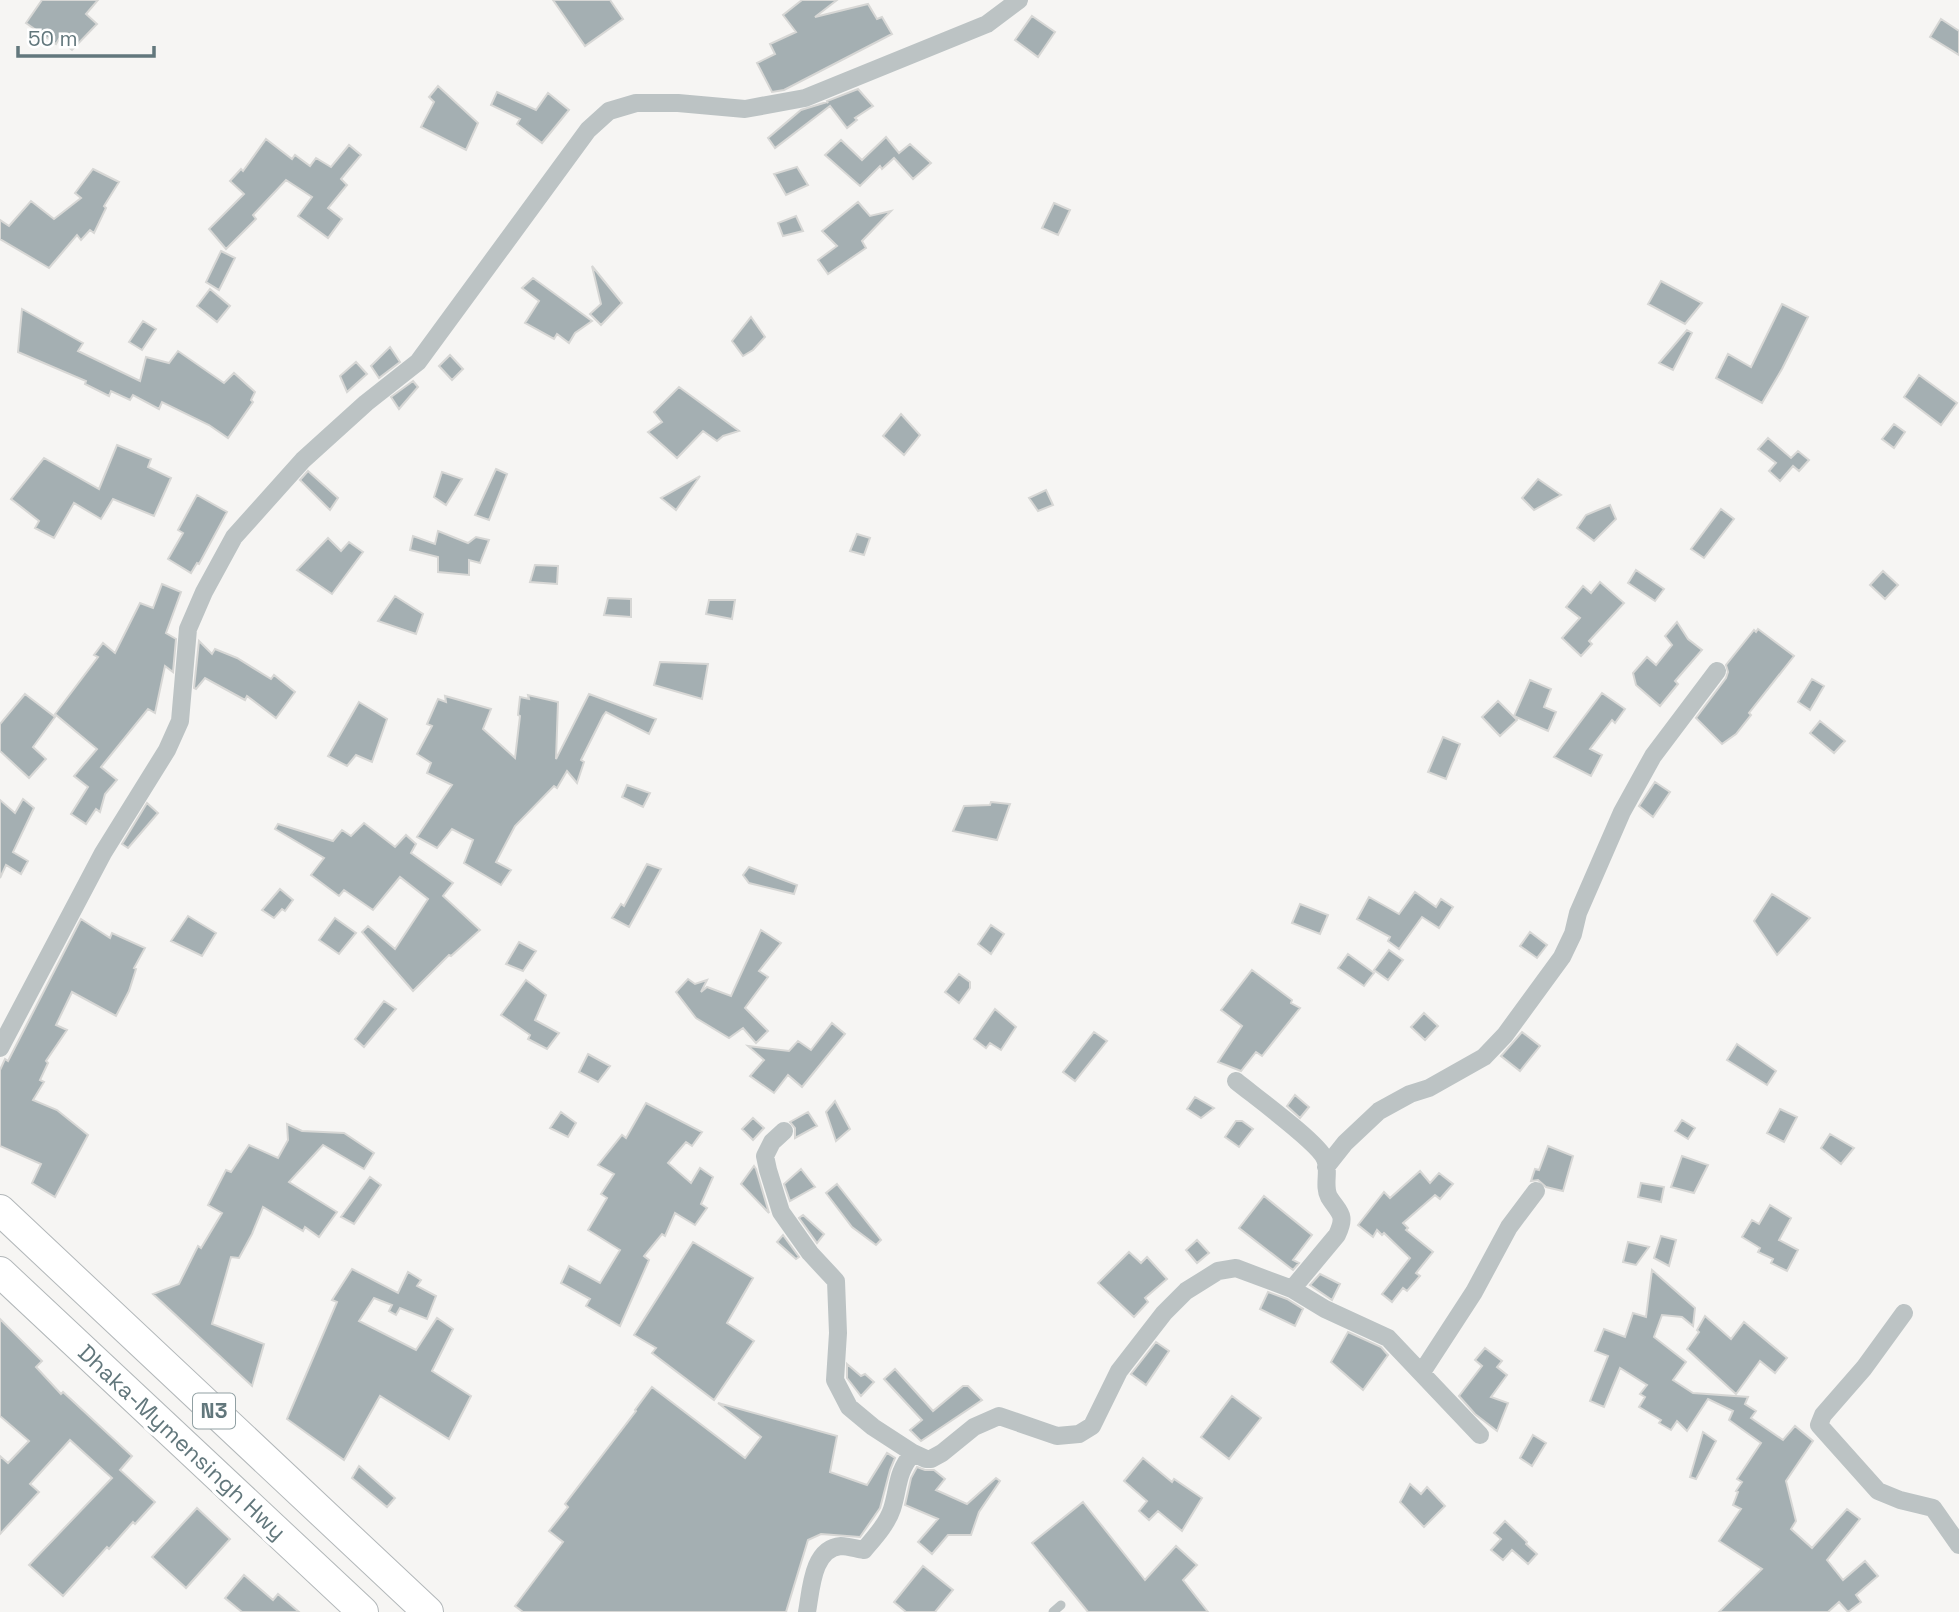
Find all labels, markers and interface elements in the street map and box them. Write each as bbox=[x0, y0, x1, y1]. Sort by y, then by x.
scale bar bbox=[18, 14, 154, 58]
text: 50 m bbox=[28, 25, 78, 52]
street label: Dhaka-Mymensingh Hwy bbox=[72, 1338, 292, 1546]
road number: N3 bbox=[193, 1394, 235, 1428]

